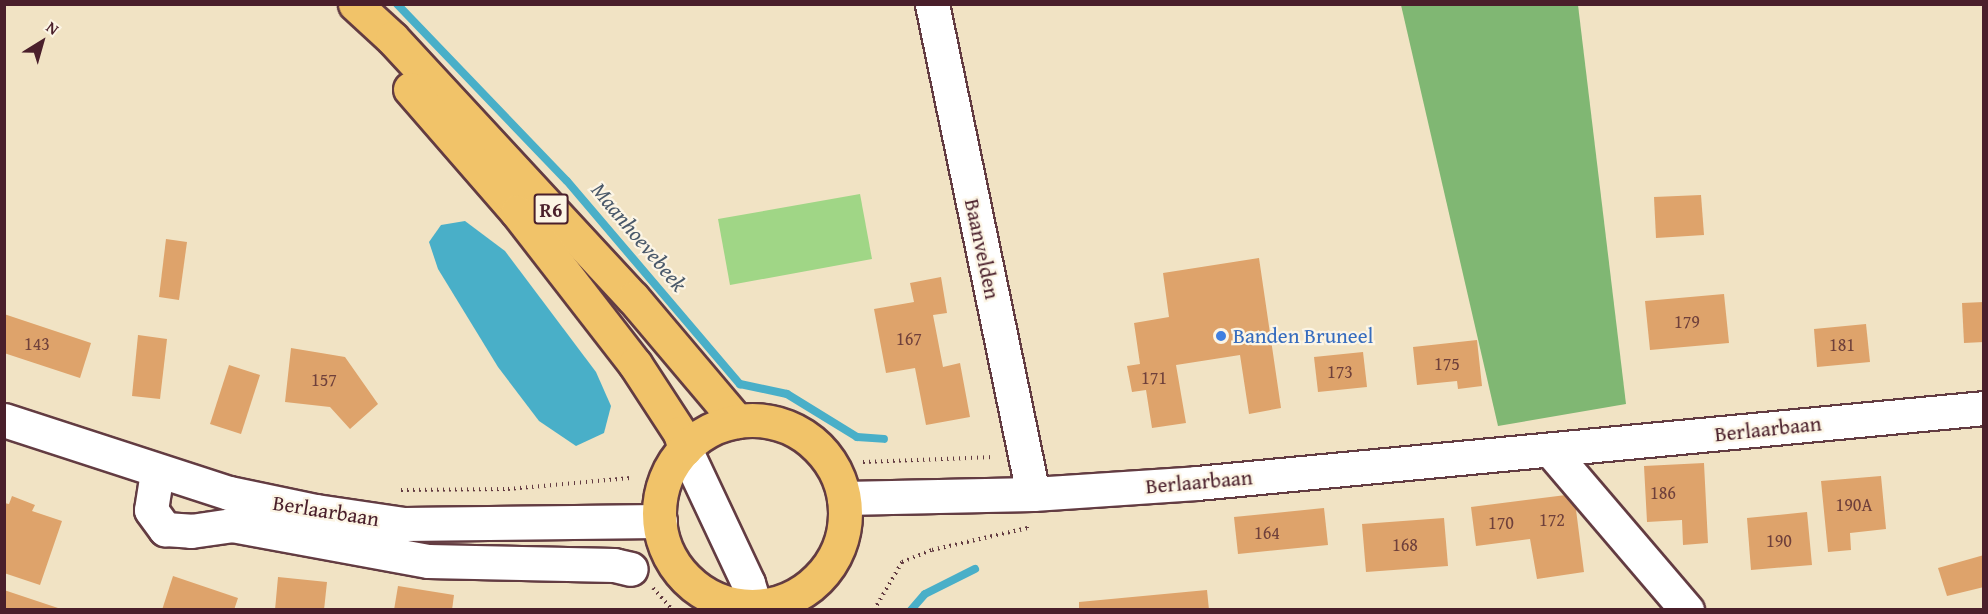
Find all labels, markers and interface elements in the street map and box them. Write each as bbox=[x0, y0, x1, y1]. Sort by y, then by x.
north arrow bbox=[12, 12, 72, 72]
text: N bbox=[41, 15, 64, 40]
water label: Maanhoevebeek bbox=[586, 177, 692, 297]
road number: R6 bbox=[533, 192, 569, 226]
street label: Baanvelden bbox=[959, 196, 1005, 302]
house number: 179 bbox=[1674, 311, 1700, 333]
place label: Banden Bruneel bbox=[1233, 323, 1373, 349]
house number: 167 bbox=[896, 328, 922, 350]
marker: Banden Bruneel bbox=[1214, 329, 1228, 343]
house number: 143 bbox=[24, 333, 50, 355]
house number: 181 bbox=[1829, 334, 1855, 356]
house number: 175 bbox=[1434, 353, 1460, 375]
house number: 173 bbox=[1327, 361, 1353, 383]
house number: 171 bbox=[1141, 367, 1167, 389]
house number: 157 bbox=[311, 369, 337, 391]
street label: Berlaarbaan bbox=[1713, 411, 1823, 447]
street label: Berlaarbaan bbox=[1144, 465, 1254, 499]
house number: 186 bbox=[1650, 482, 1676, 504]
street label: Berlaarbaan bbox=[271, 490, 381, 532]
house number: 190A bbox=[1836, 494, 1872, 516]
house number: 172 bbox=[1539, 509, 1565, 531]
house number: 170 bbox=[1488, 512, 1514, 534]
house number: 164 bbox=[1254, 522, 1280, 544]
house number: 190 bbox=[1766, 530, 1792, 552]
house number: 168 bbox=[1392, 534, 1418, 556]

